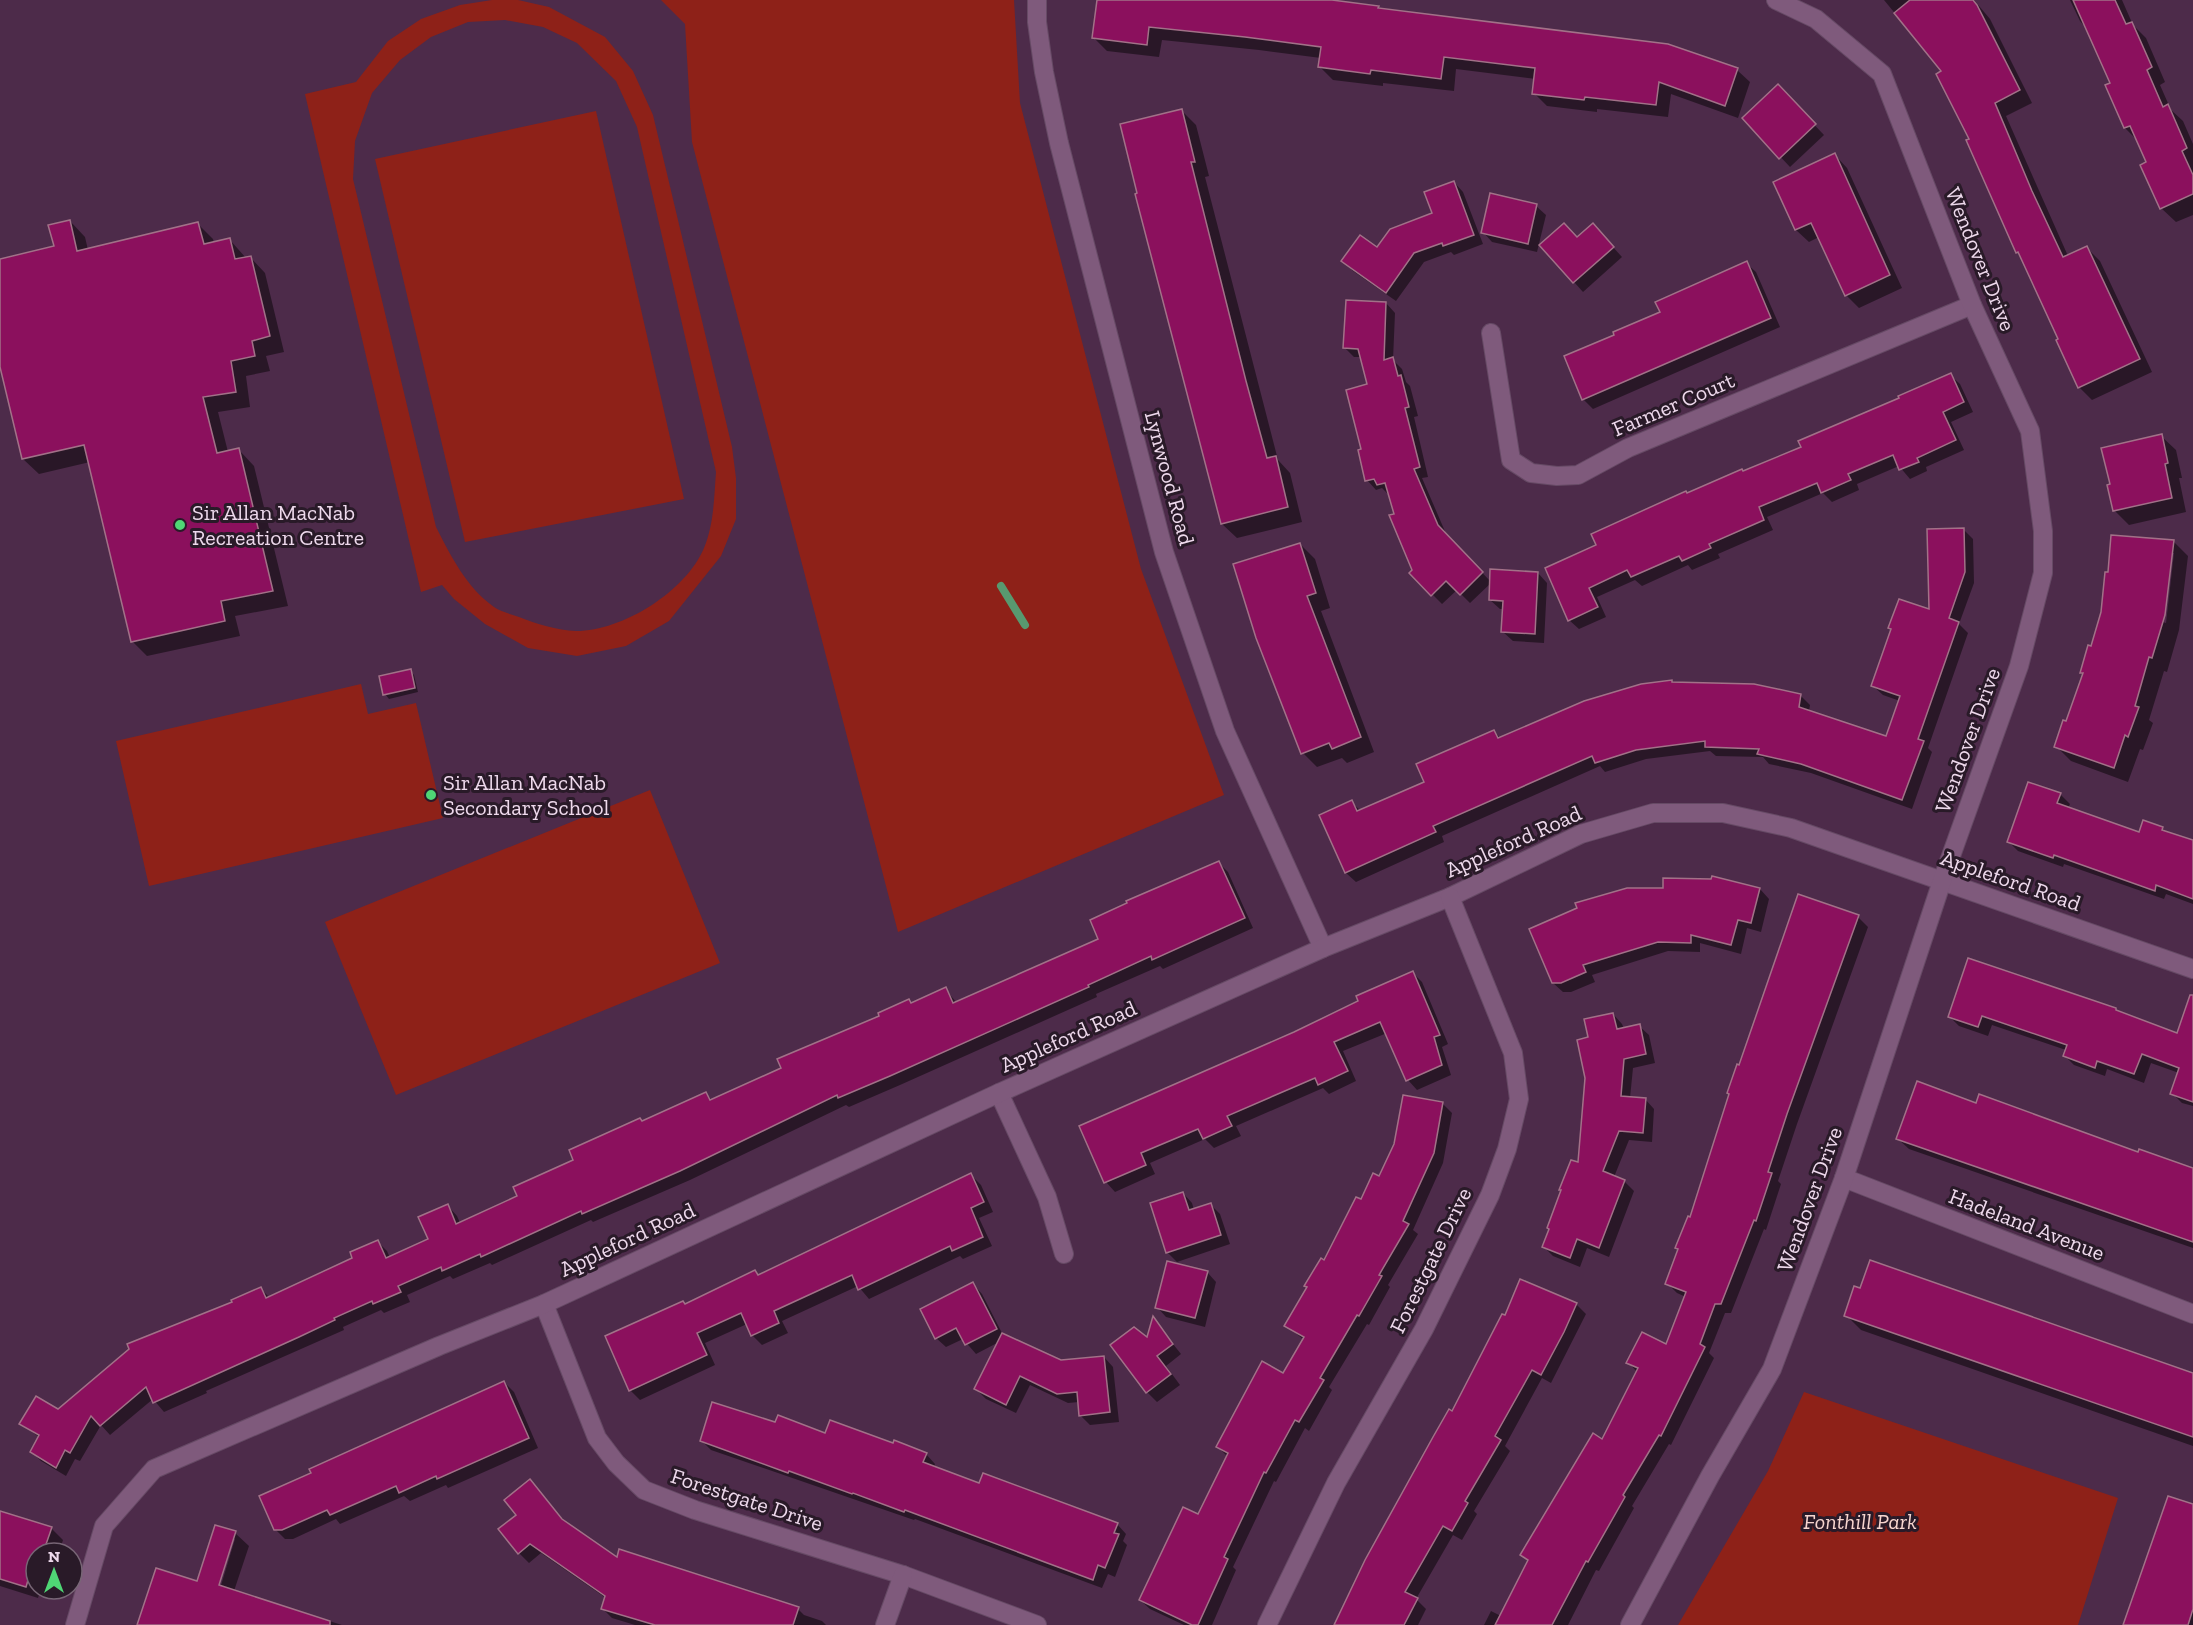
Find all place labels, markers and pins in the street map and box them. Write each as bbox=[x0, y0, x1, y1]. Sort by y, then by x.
place label: Sir Allan MacNab Recreation Centre bbox=[192, 499, 364, 551]
marker: Sir Allan MacNab Recreation Centre bbox=[173, 518, 187, 532]
place label: Sir Allan MacNab Secondary School bbox=[443, 769, 610, 821]
marker: Sir Allan MacNab Secondary School bbox=[424, 788, 438, 802]

